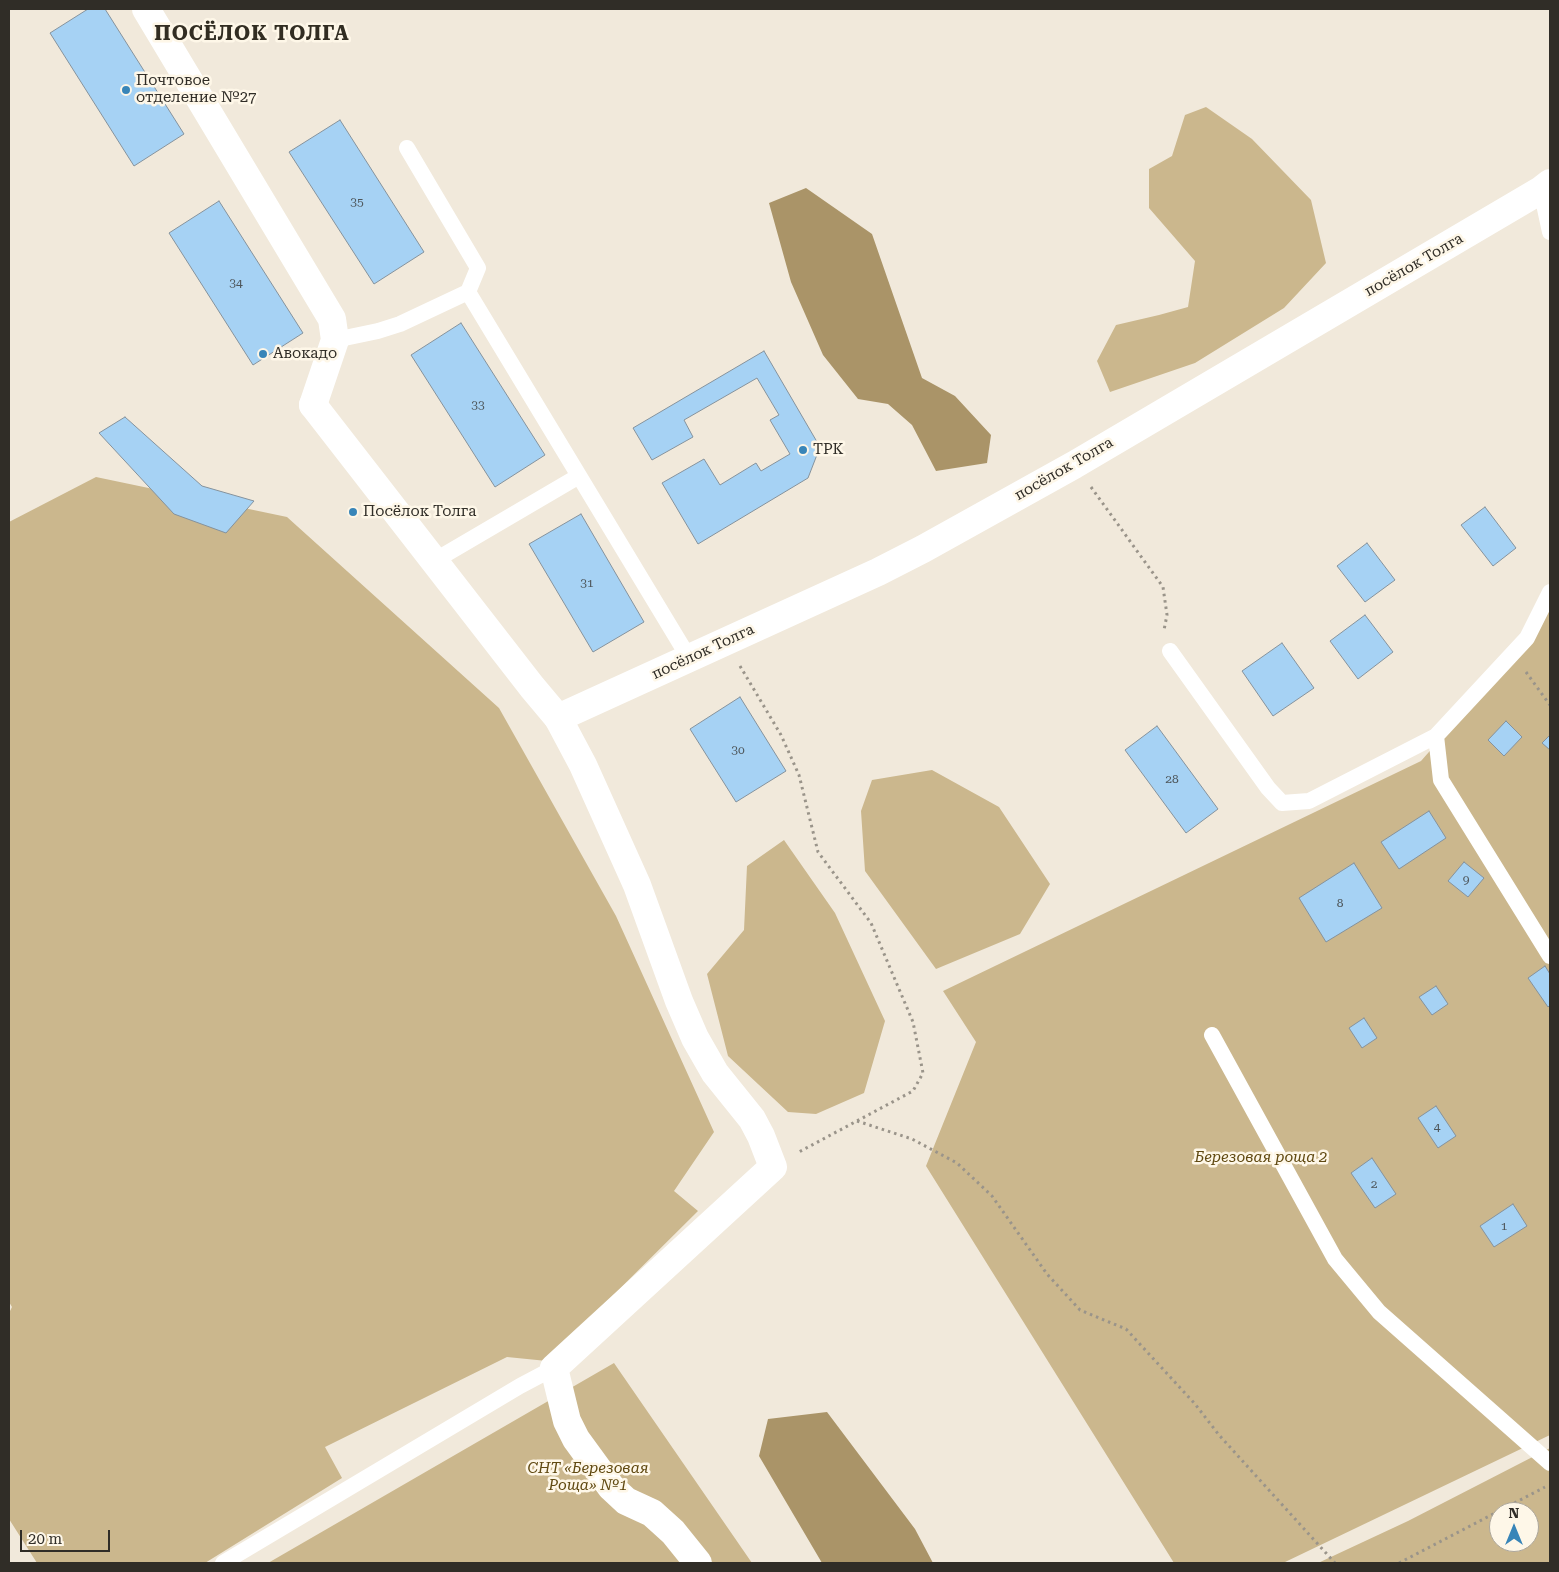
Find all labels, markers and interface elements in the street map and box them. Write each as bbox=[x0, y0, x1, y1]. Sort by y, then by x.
district label: ПОСЁЛОК ТОЛГА bbox=[153, 22, 351, 46]
place label: Почтовое отделение №27 bbox=[136, 72, 256, 107]
marker: Почтовое отделение №27 bbox=[120, 84, 132, 96]
house number: 35 bbox=[350, 195, 364, 209]
street label: посёлок Толга bbox=[1362, 230, 1466, 300]
house number: 34 bbox=[229, 276, 243, 290]
place label: Авокадо bbox=[273, 345, 337, 363]
marker: Авокадо bbox=[257, 348, 269, 360]
house number: 33 bbox=[471, 398, 485, 412]
street label: посёлок Толга bbox=[1012, 434, 1116, 504]
place label: ТРК bbox=[813, 441, 843, 459]
marker: ТРК bbox=[797, 444, 809, 456]
place label: Посёлок Толга bbox=[363, 503, 476, 521]
marker: Посёлок Толга bbox=[347, 506, 359, 518]
house number: 31 bbox=[580, 576, 594, 590]
street label: посёлок Толга bbox=[649, 620, 757, 684]
house number: 30 bbox=[731, 743, 745, 757]
house number: 28 bbox=[1165, 772, 1179, 786]
house number: 9 bbox=[1463, 873, 1469, 887]
house number: 8 bbox=[1337, 896, 1343, 910]
house number: 4 bbox=[1434, 1120, 1440, 1134]
park label: Березовая роща 2 bbox=[1195, 1149, 1327, 1167]
house number: 2 bbox=[1371, 1177, 1377, 1191]
house number: 1 bbox=[1501, 1219, 1507, 1233]
park label: СНТ «Березовая Роща» №1 bbox=[527, 1460, 649, 1495]
north arrow bbox=[1489, 1502, 1539, 1552]
text: N bbox=[1509, 1505, 1519, 1521]
scale bar bbox=[22, 1520, 112, 1552]
text: 20 m bbox=[28, 1530, 62, 1548]

